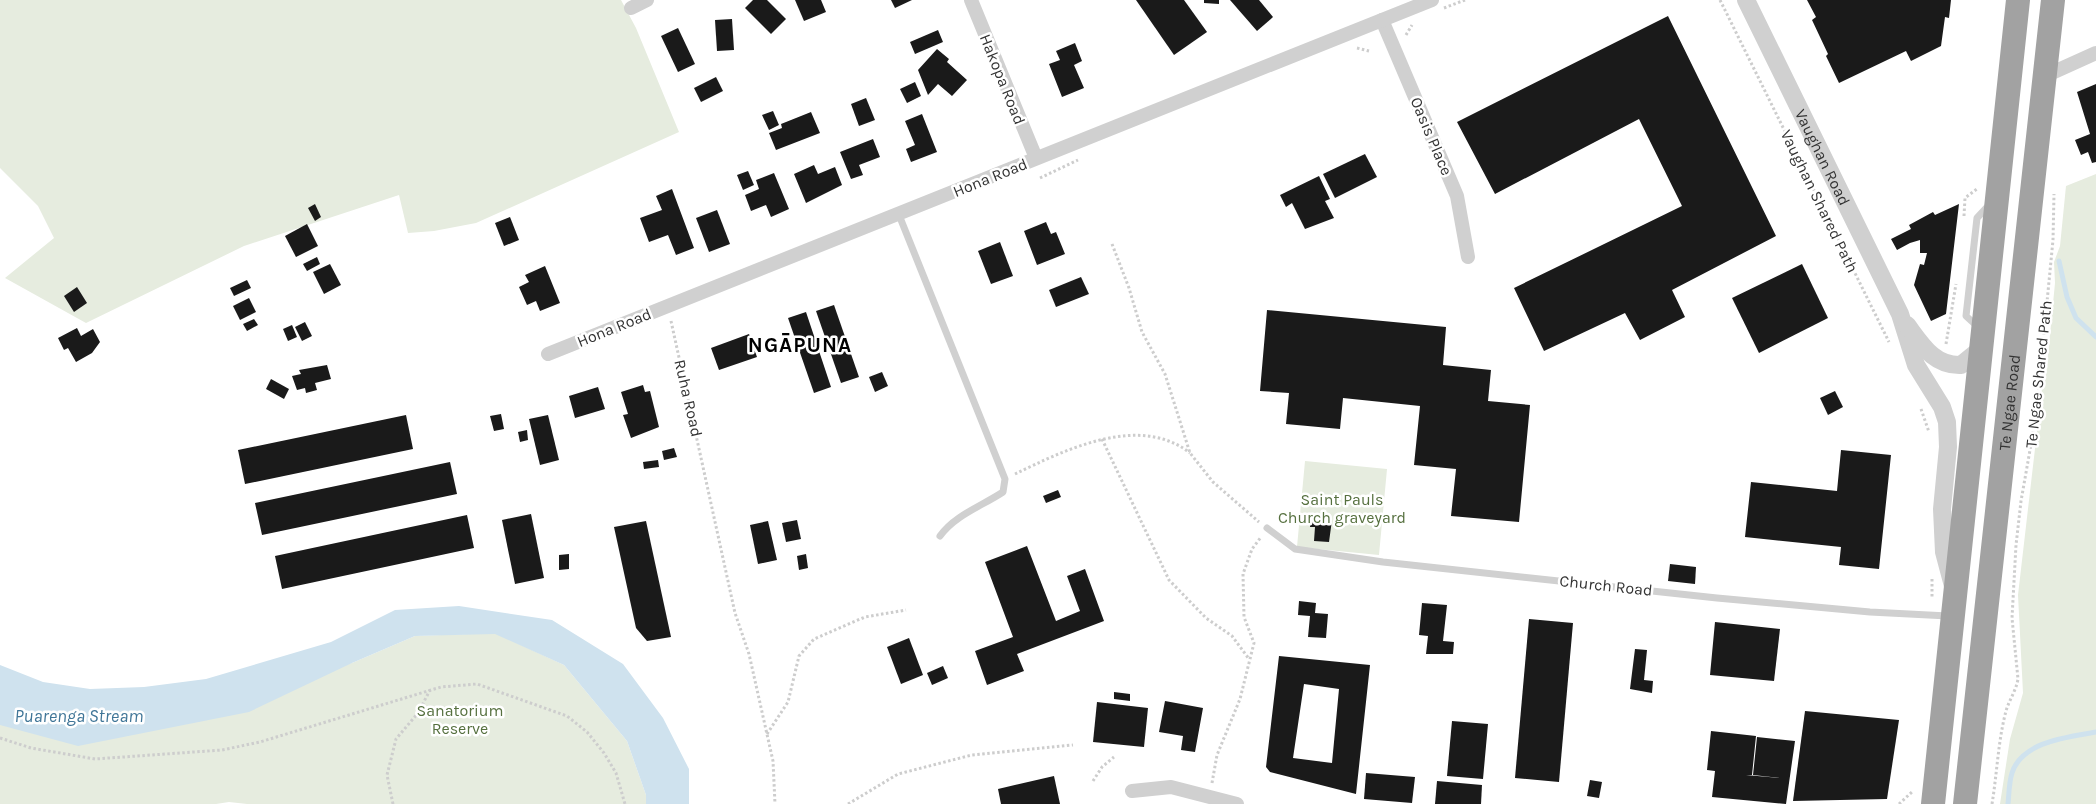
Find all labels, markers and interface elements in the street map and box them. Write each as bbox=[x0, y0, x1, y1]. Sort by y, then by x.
street label: Hakopa Road bbox=[976, 31, 1029, 127]
street label: Oasis Place bbox=[1407, 94, 1457, 178]
street label: Vaughan Road bbox=[1791, 106, 1854, 209]
street label: Vaughan Shared Path bbox=[1777, 127, 1862, 276]
street label: Hona Road bbox=[950, 154, 1030, 201]
street label: Te Ngae Shared Path bbox=[2021, 299, 2056, 449]
street label: Hona Road bbox=[574, 304, 654, 351]
district label: NGĀPUNA bbox=[748, 333, 852, 357]
street label: Te Ngae Road bbox=[1995, 353, 2024, 451]
street label: Ruha Road bbox=[670, 358, 707, 439]
park label: Saint Pauls Church graveyard bbox=[1278, 490, 1406, 527]
street label: Church Road bbox=[1558, 571, 1653, 600]
park label: Sanatorium Reserve bbox=[417, 701, 503, 738]
water label: Puarenga Stream bbox=[15, 705, 143, 727]

